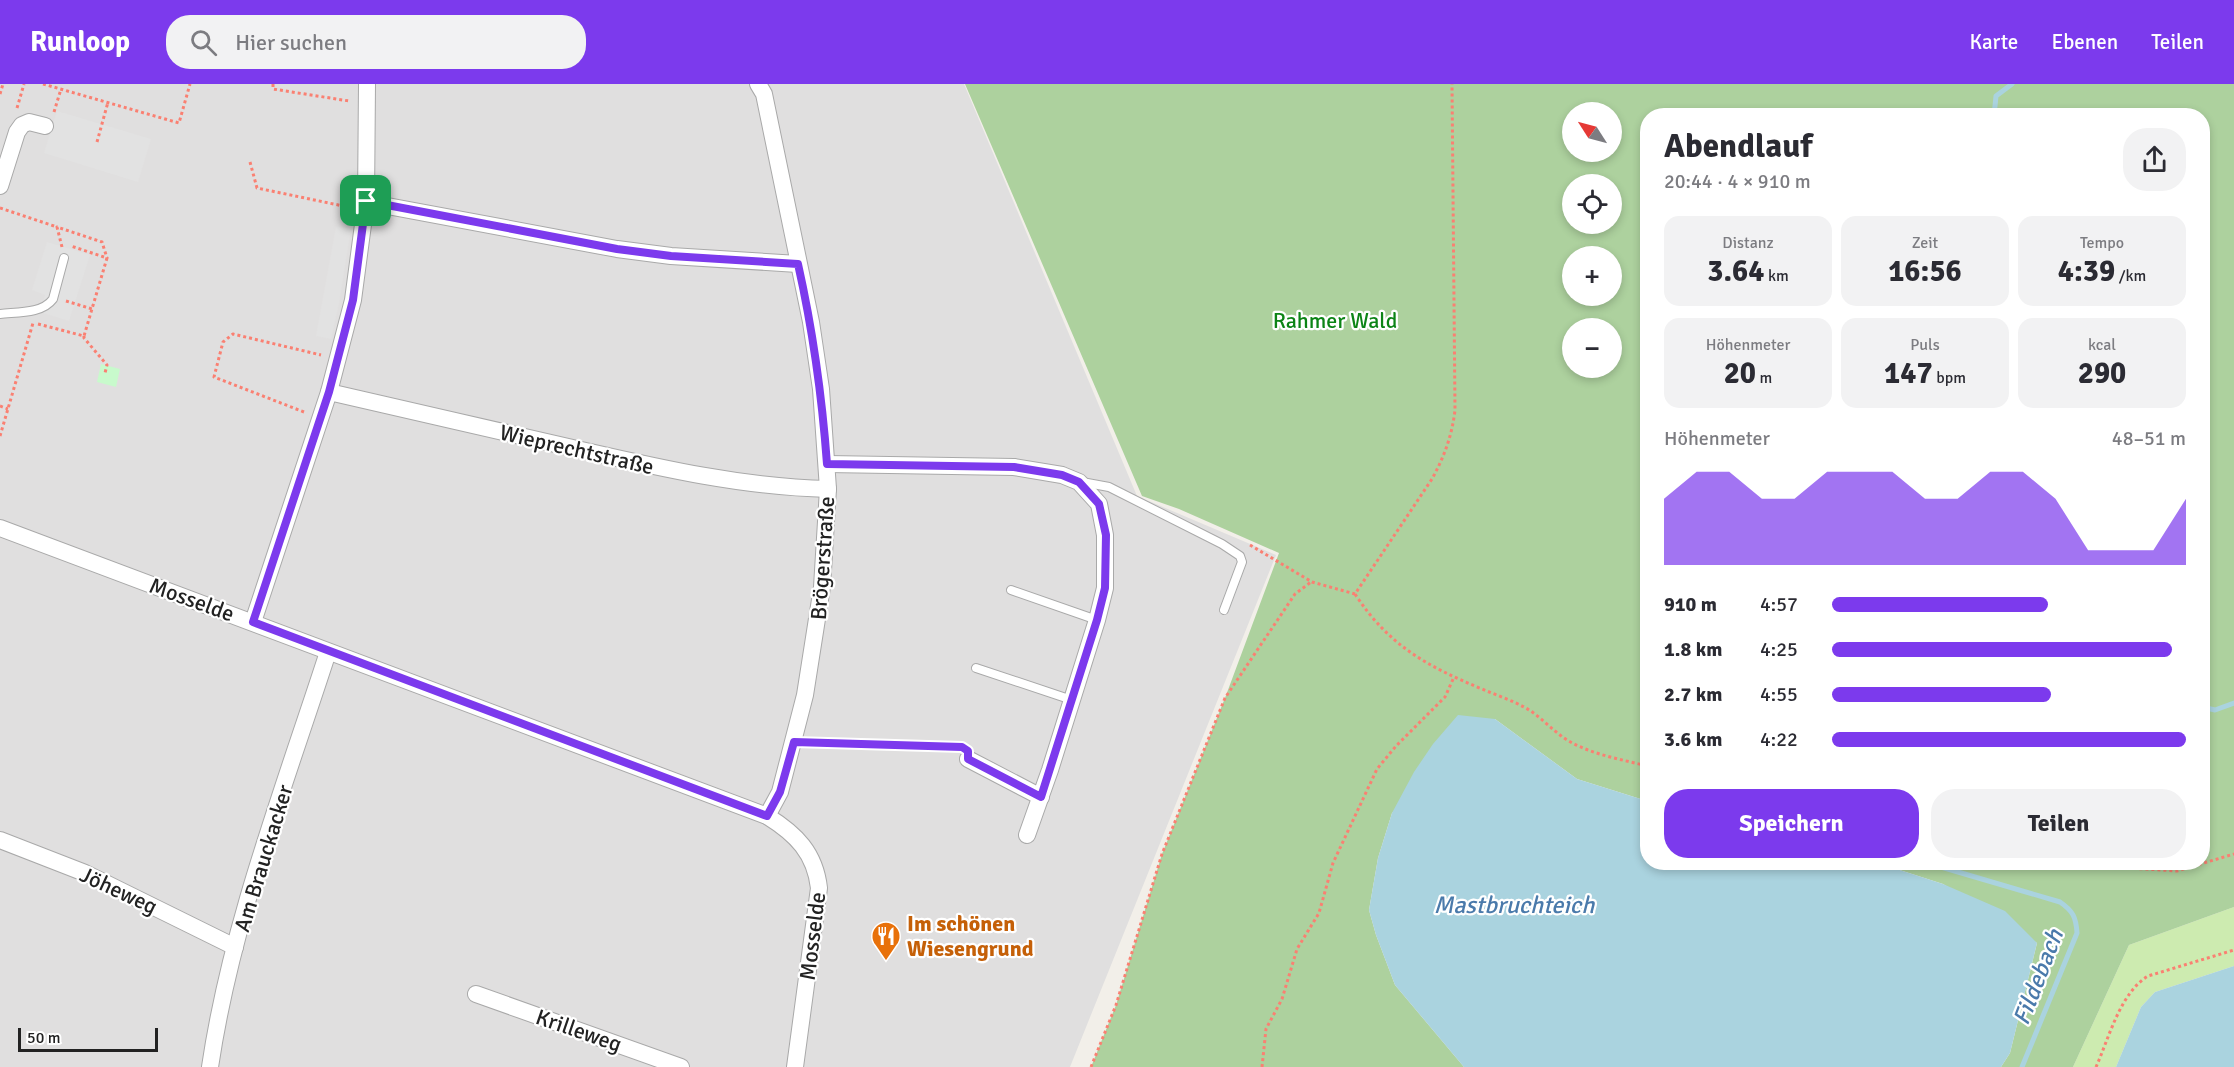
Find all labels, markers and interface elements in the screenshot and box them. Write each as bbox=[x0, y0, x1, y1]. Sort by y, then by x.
search box bbox=[166, 15, 586, 69]
text: Runloop bbox=[30, 25, 130, 59]
icon: search bbox=[187, 26, 220, 59]
text: Hier suchen bbox=[235, 29, 347, 56]
text: Karte bbox=[1969, 29, 2018, 55]
text: Ebenen bbox=[2051, 29, 2118, 55]
text: Teilen bbox=[2151, 29, 2204, 55]
north arrow bbox=[1562, 102, 1622, 162]
map controls bbox=[1562, 102, 1622, 378]
text: Abendlauf bbox=[1664, 126, 1812, 167]
button: share bbox=[2123, 128, 2186, 191]
text: 20:44 · 4 × 910 m bbox=[1664, 169, 1811, 194]
button: locate bbox=[1562, 174, 1622, 234]
pin bbox=[340, 175, 391, 226]
icon: arrive bbox=[349, 184, 382, 217]
text: Distanz bbox=[1722, 233, 1774, 253]
text: Zeit bbox=[1912, 233, 1938, 253]
text: Tempo bbox=[2080, 233, 2124, 253]
button: + bbox=[1562, 246, 1622, 306]
text: 3.64 bbox=[1707, 253, 1764, 290]
text: 16:56 bbox=[1888, 253, 1962, 290]
text: 4:39 bbox=[2058, 253, 2115, 290]
text: km bbox=[1764, 266, 1789, 286]
text: /km bbox=[2115, 266, 2146, 286]
park label: Rahmer Wald bbox=[1273, 307, 1397, 334]
button: − bbox=[1562, 318, 1622, 378]
text: Höhenmeter bbox=[1706, 335, 1790, 355]
text: Puls bbox=[1910, 335, 1940, 355]
text: kcal bbox=[2088, 335, 2116, 355]
text: 20 bbox=[1724, 355, 1756, 392]
text: 147 bbox=[1884, 355, 1933, 392]
text: 290 bbox=[2078, 355, 2126, 392]
text: m bbox=[1756, 368, 1772, 388]
text: bpm bbox=[1933, 368, 1966, 388]
street label: Wieprechtstraße bbox=[497, 419, 657, 480]
text: Höhenmeter bbox=[1664, 426, 1770, 451]
text: 48–51 m bbox=[2112, 426, 2186, 451]
street label: Brögerstraße bbox=[805, 495, 840, 621]
street label: Mosselde bbox=[146, 572, 238, 627]
text: 910 m bbox=[1664, 592, 1717, 617]
text: 4:57 bbox=[1760, 592, 1798, 617]
text: 1.8 km bbox=[1664, 637, 1722, 662]
text: 4:25 bbox=[1760, 637, 1798, 662]
text: 2.7 km bbox=[1664, 682, 1722, 707]
text: 4:55 bbox=[1760, 682, 1798, 707]
text: 3.6 km bbox=[1664, 727, 1722, 752]
text: 4:22 bbox=[1760, 727, 1798, 752]
street label: Am Brauckacker bbox=[228, 781, 299, 935]
button: Speichern bbox=[1664, 789, 1919, 858]
button: Teilen bbox=[1931, 789, 2186, 858]
street label: Jöheweg bbox=[76, 861, 162, 920]
water label: Mastbruchteich bbox=[1434, 890, 1595, 920]
street label: Mosselde bbox=[794, 891, 831, 982]
place label: Im schönen Wiesengrund bbox=[907, 910, 1034, 962]
restaurant icon: Im schönen Wiesengrund bbox=[870, 920, 902, 962]
water label: Fildebach bbox=[2006, 924, 2070, 1029]
street label: Krilleweg bbox=[532, 1003, 625, 1058]
scale bar bbox=[18, 1025, 158, 1052]
text: 50 m bbox=[27, 1028, 61, 1048]

